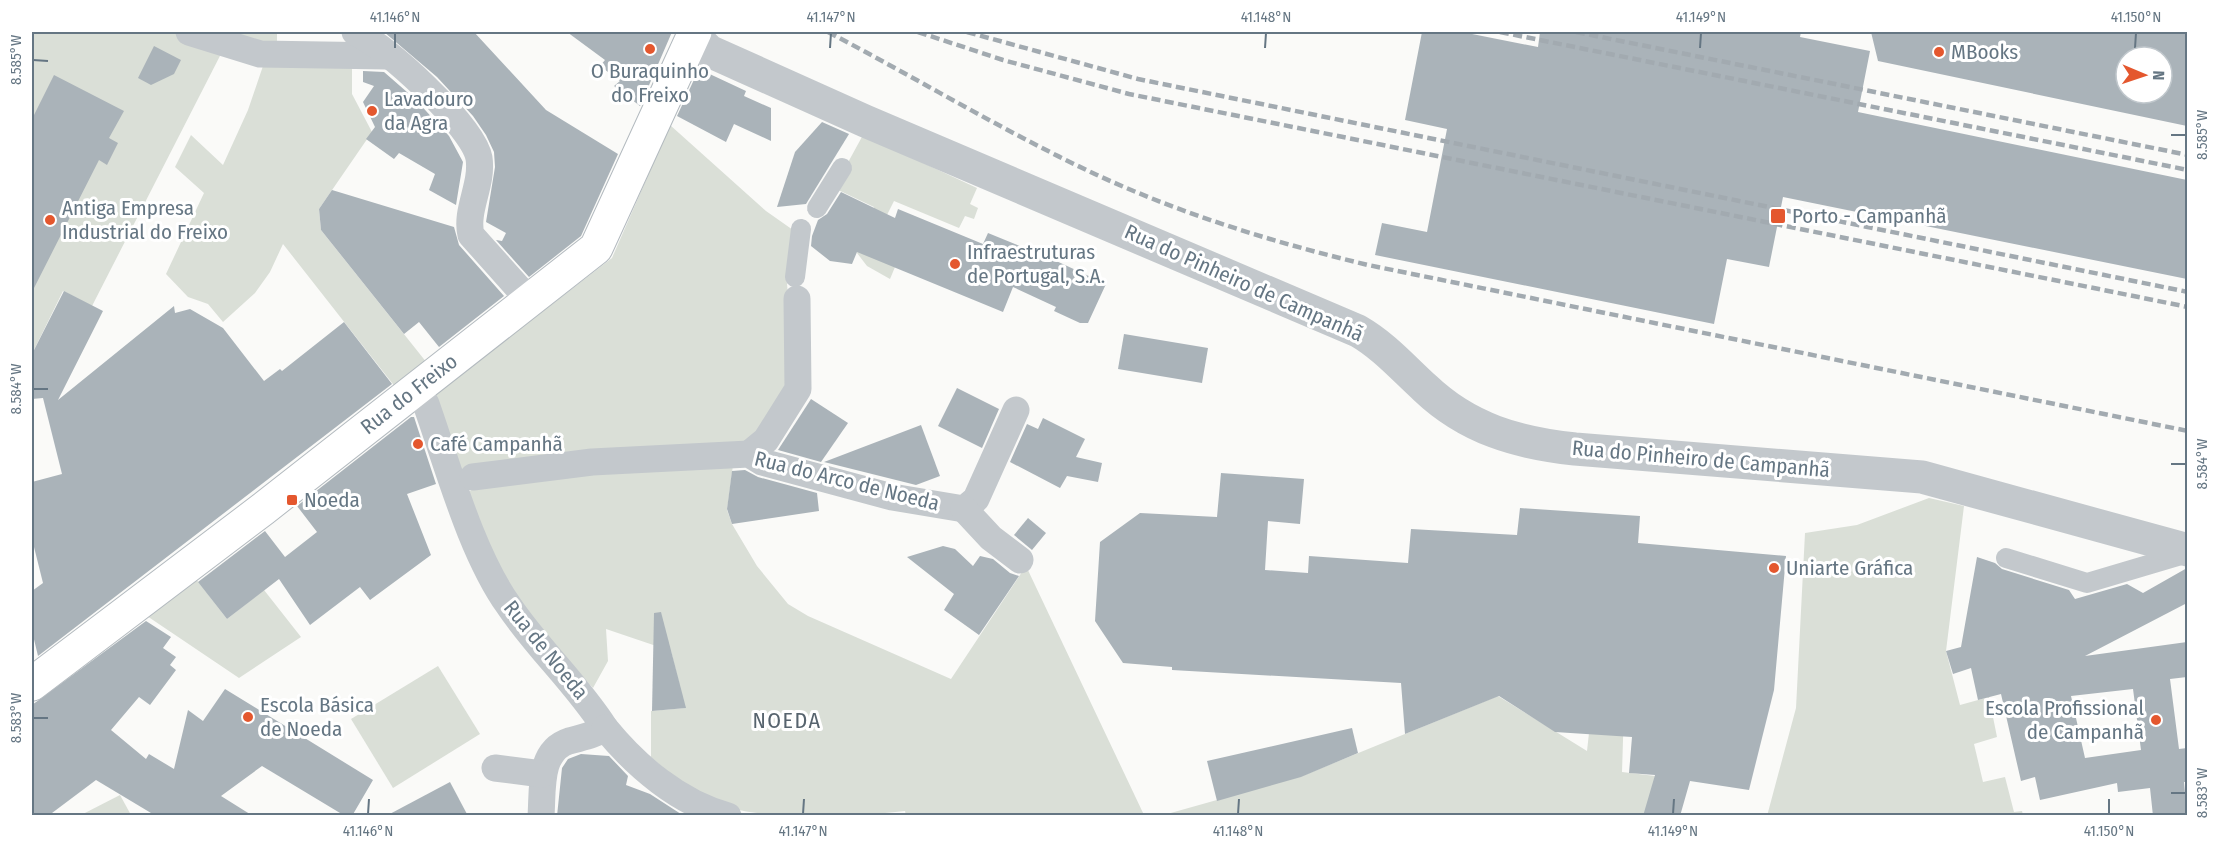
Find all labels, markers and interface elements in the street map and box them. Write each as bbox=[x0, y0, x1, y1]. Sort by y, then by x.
text: 41.146°N bbox=[370, 8, 420, 26]
text: 41.147°N bbox=[806, 8, 856, 26]
text: 41.148°N bbox=[1241, 8, 1291, 26]
text: 41.149°N bbox=[1676, 8, 1726, 26]
text: 41.150°N bbox=[2111, 8, 2161, 26]
text: 8.585°W bbox=[7, 35, 25, 85]
place label: MBooks bbox=[1951, 39, 2018, 65]
marker: O Buraquinho do Freixo bbox=[643, 42, 657, 56]
marker: MBooks bbox=[1932, 45, 1946, 59]
north arrow bbox=[2114, 45, 2174, 105]
place label: O Buraquinho do Freixo bbox=[591, 58, 709, 108]
text: N bbox=[2149, 70, 2168, 81]
place label: Lavadouro da Agra bbox=[384, 86, 474, 136]
marker: Lavadouro da Agra bbox=[365, 104, 379, 118]
text: 8.585°W bbox=[2193, 110, 2211, 160]
place label: Antiga Empresa Industrial do Freixo bbox=[62, 195, 228, 245]
place label: Porto - Campanhã bbox=[1792, 203, 1947, 229]
marker: Porto - Campanhã bbox=[1769, 207, 1787, 225]
marker: Antiga Empresa Industrial do Freixo bbox=[43, 213, 57, 227]
street label: Rua do Pinheiro de Campanhã bbox=[1120, 218, 1368, 348]
place label: Infraestruturas de Portugal, S.A. bbox=[967, 239, 1105, 289]
marker: Infraestruturas de Portugal, S.A. bbox=[948, 257, 962, 271]
street label: Rua do Freixo bbox=[355, 348, 463, 440]
text: 8.584°W bbox=[7, 364, 25, 414]
place label: Café Campanhã bbox=[430, 431, 563, 457]
street label: Rua do Pinheiro de Campanhã bbox=[1571, 435, 1831, 483]
marker: Café Campanhã bbox=[411, 437, 425, 451]
text: 8.584°W bbox=[2193, 439, 2211, 489]
street label: Rua do Arco de Noeda bbox=[752, 445, 942, 517]
place label: Noeda bbox=[304, 487, 360, 513]
marker: Noeda bbox=[285, 493, 299, 507]
place label: Uniarte Gráfica bbox=[1786, 555, 1913, 581]
marker: Uniarte Gráfica bbox=[1767, 561, 1781, 575]
street label: Rua de Noeda bbox=[498, 595, 594, 705]
place label: Escola Básica de Noeda bbox=[260, 692, 374, 742]
text: 8.583°W bbox=[7, 693, 25, 743]
place label: Escola Profissional de Campanhã bbox=[1985, 695, 2144, 745]
district label: NOEDA bbox=[752, 707, 822, 734]
marker: Escola Básica de Noeda bbox=[241, 710, 255, 724]
marker: Escola Profissional de Campanhã bbox=[2149, 713, 2163, 727]
text: 8.583°W bbox=[2193, 768, 2211, 818]
text: 41.146°N bbox=[343, 822, 393, 840]
text: 41.147°N bbox=[778, 822, 828, 840]
text: 41.148°N bbox=[1213, 822, 1263, 840]
text: 41.149°N bbox=[1648, 822, 1698, 840]
text: 41.150°N bbox=[2084, 822, 2134, 840]

